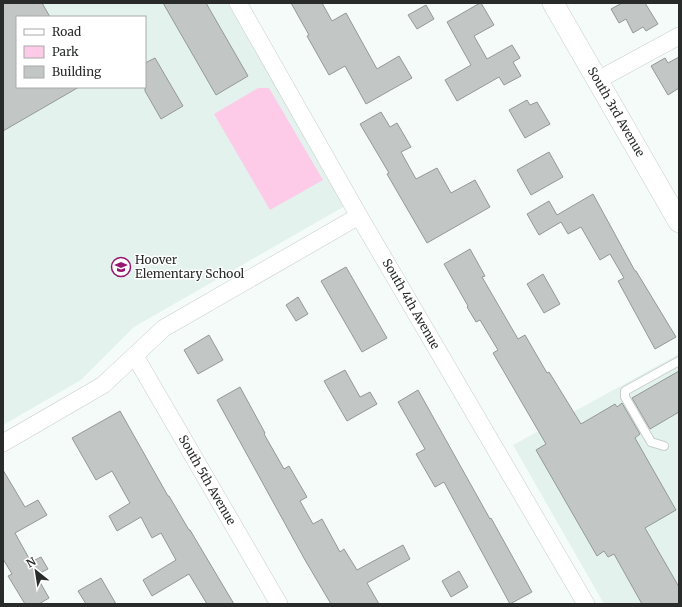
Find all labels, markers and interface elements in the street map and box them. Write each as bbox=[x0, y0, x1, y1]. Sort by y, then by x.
legend bbox=[16, 16, 146, 88]
text: Road bbox=[52, 24, 81, 39]
text: Park bbox=[52, 44, 79, 59]
text: Building bbox=[52, 64, 102, 79]
street label: South 3rd Avenue bbox=[585, 64, 648, 159]
place label: Hoover Elementary School bbox=[135, 252, 245, 281]
school or university icon: Hoover Elementary School bbox=[110, 256, 132, 278]
street label: South 4th Avenue bbox=[380, 256, 443, 352]
street label: South 5th Avenue bbox=[176, 432, 239, 527]
north arrow bbox=[16, 551, 56, 591]
text: N bbox=[24, 554, 39, 571]

